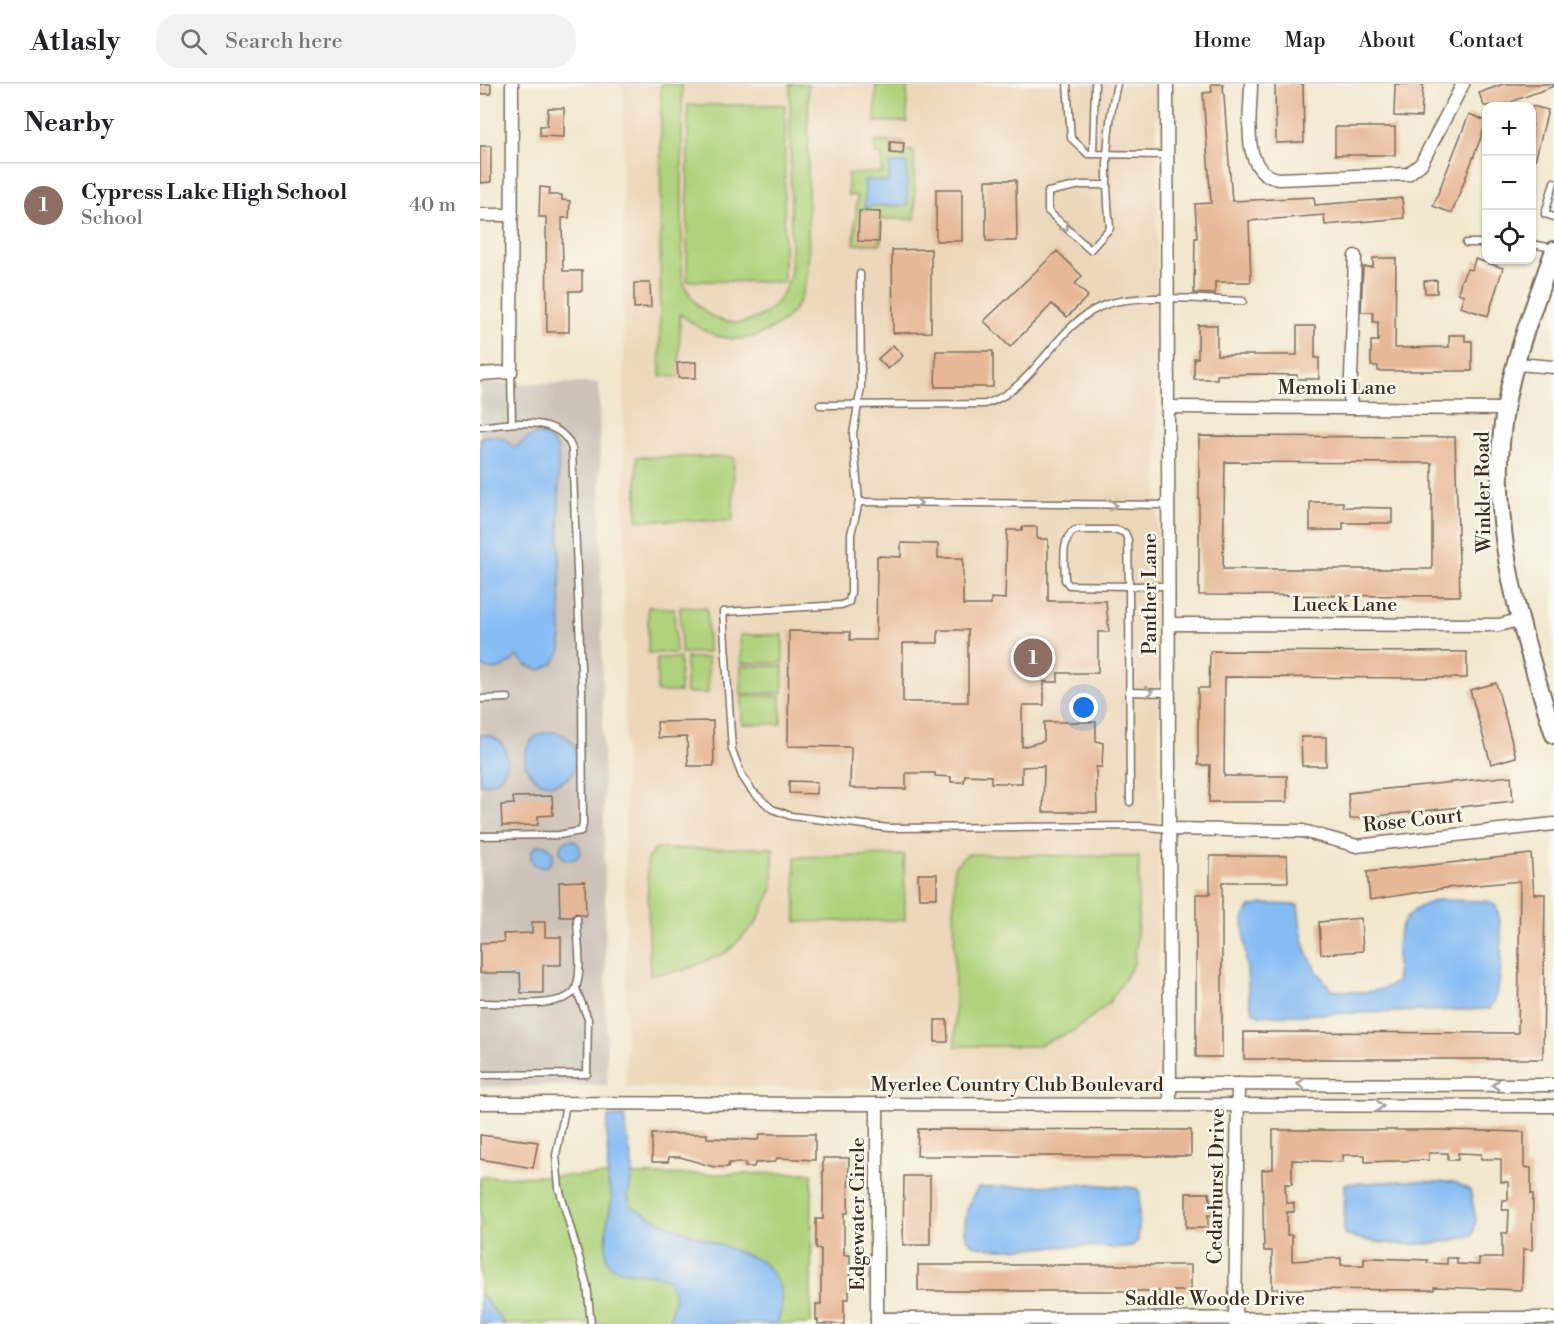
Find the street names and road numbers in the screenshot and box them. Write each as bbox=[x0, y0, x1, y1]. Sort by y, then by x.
street label: Memoli Lane bbox=[1278, 376, 1396, 401]
street label: Winkler Road bbox=[1470, 430, 1498, 554]
street label: Panther Lane bbox=[1138, 533, 1163, 655]
street label: Lueck Lane bbox=[1293, 593, 1397, 618]
street label: Rose Court bbox=[1362, 803, 1464, 839]
street label: Myerlee Country Club Boulevard bbox=[870, 1073, 1164, 1098]
street label: Cedarhurst Drive bbox=[1203, 1107, 1231, 1265]
street label: Edgewater Circle bbox=[846, 1137, 871, 1291]
street label: Saddle Woode Drive bbox=[1125, 1287, 1305, 1312]

